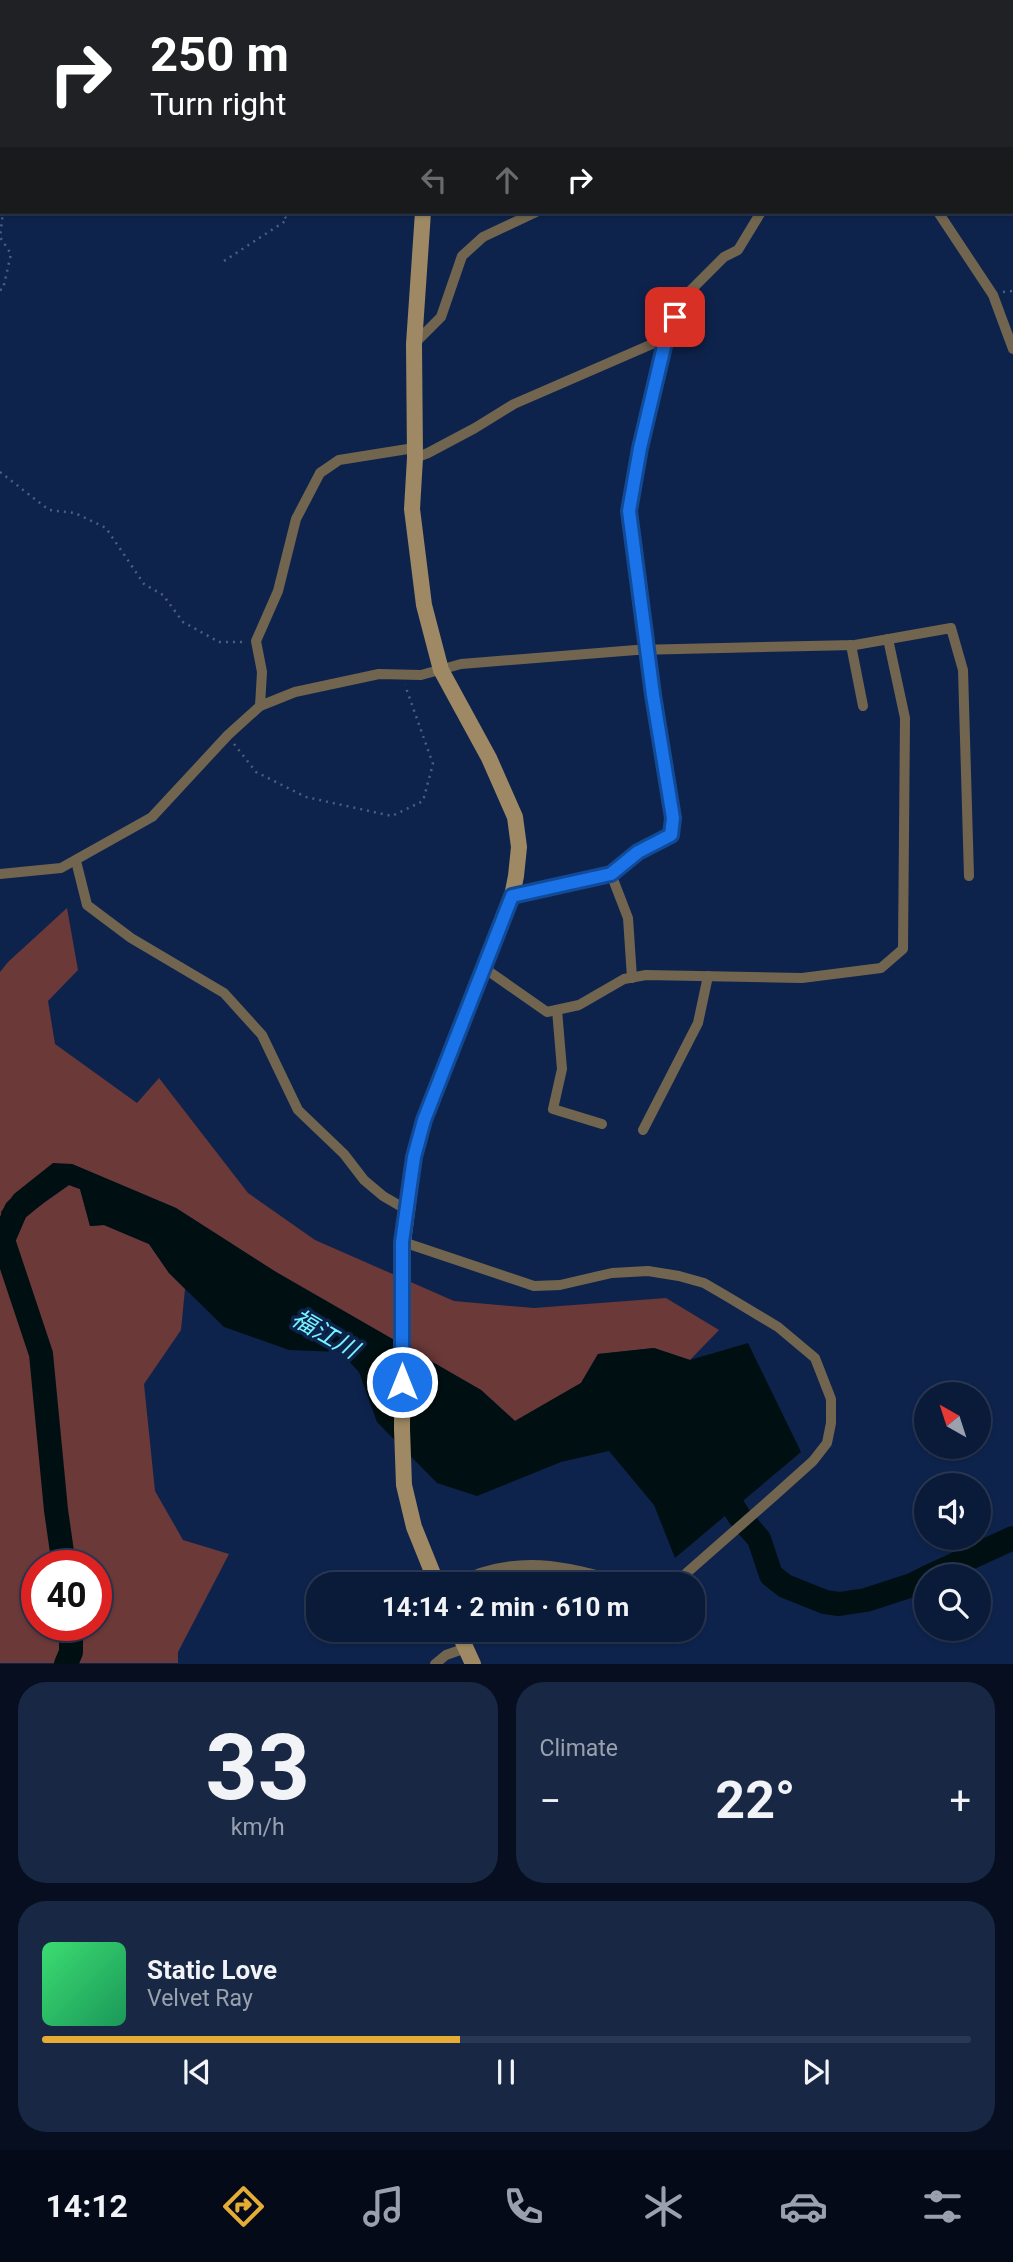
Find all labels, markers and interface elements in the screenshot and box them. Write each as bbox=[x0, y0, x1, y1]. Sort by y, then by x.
text: 250 m bbox=[150, 26, 289, 83]
icon: right bbox=[35, 28, 126, 119]
text: Turn right bbox=[150, 85, 286, 123]
icon: left bbox=[415, 161, 453, 199]
icon: ahead bbox=[488, 161, 526, 199]
icon: right bbox=[561, 161, 599, 199]
pin bbox=[645, 287, 705, 347]
icon: arrive bbox=[656, 298, 694, 336]
water label: 福江川 bbox=[287, 1304, 366, 1366]
position arrow bbox=[365, 1345, 439, 1419]
north arrow bbox=[914, 1382, 990, 1460]
map controls bbox=[914, 1382, 991, 1641]
button: sound bbox=[914, 1473, 991, 1550]
speed limit sign: 40 bbox=[21, 1550, 112, 1641]
button: search bbox=[914, 1564, 991, 1641]
text: 14:14 · 2 min · 610 m bbox=[382, 1592, 629, 1622]
text: 33 bbox=[206, 1715, 310, 1821]
text: Climate bbox=[540, 1735, 618, 1762]
text: 22° bbox=[715, 1770, 795, 1831]
text: − bbox=[540, 1779, 561, 1823]
text: + bbox=[949, 1779, 971, 1823]
text: km/h bbox=[231, 1814, 285, 1841]
text: Static Love bbox=[147, 1955, 277, 1985]
text: Velvet Ray bbox=[147, 1985, 253, 2012]
icon: previous bbox=[178, 2053, 216, 2091]
icon: pause bbox=[487, 2053, 525, 2091]
icon: next bbox=[797, 2053, 835, 2091]
icon: directions bbox=[219, 2182, 268, 2231]
icon: music bbox=[359, 2182, 408, 2231]
icon: phone bbox=[499, 2182, 548, 2231]
icon: climate bbox=[639, 2182, 688, 2231]
icon: car bbox=[779, 2182, 828, 2231]
icon: filters bbox=[918, 2182, 967, 2231]
text: 14:12 bbox=[45, 2187, 128, 2225]

